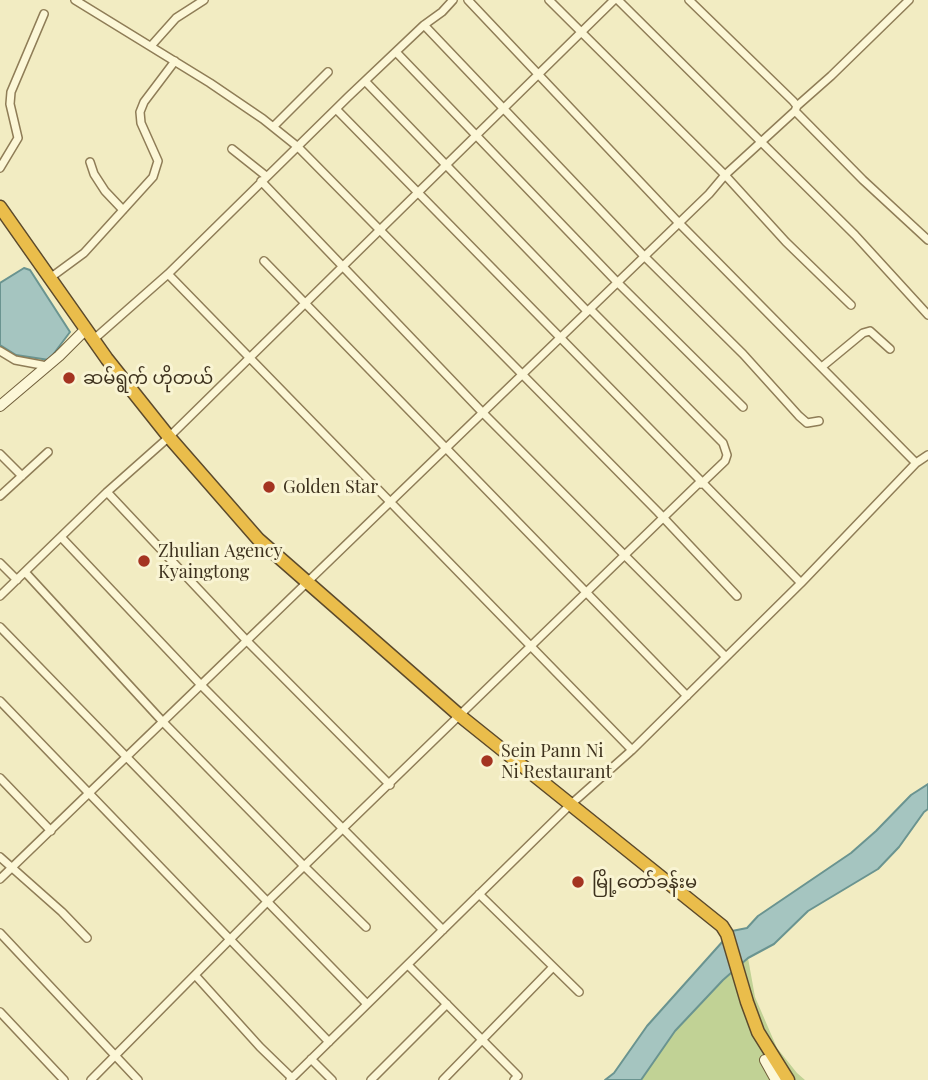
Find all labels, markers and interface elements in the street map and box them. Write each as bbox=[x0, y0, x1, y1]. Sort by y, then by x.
place label: ဆမ်ရွက် ဟိုတယ် bbox=[83, 367, 213, 389]
marker: ဆမ်ရွက် ဟိုတယ် bbox=[61, 370, 77, 386]
place label: Golden Star bbox=[283, 476, 378, 498]
marker: Golden Star bbox=[261, 479, 277, 495]
place label: Zhulian Agency Kyaingtong bbox=[158, 540, 283, 582]
marker: Zhulian Agency Kyaingtong bbox=[136, 553, 152, 569]
place label: Sein Pann Ni Ni Restaurant bbox=[501, 740, 612, 782]
marker: Sein Pann Ni Ni Restaurant bbox=[479, 753, 495, 769]
place label: မြို့တော်ခန်းမ bbox=[592, 871, 697, 893]
marker: မြို့တော်ခန်းမ bbox=[570, 874, 586, 890]

